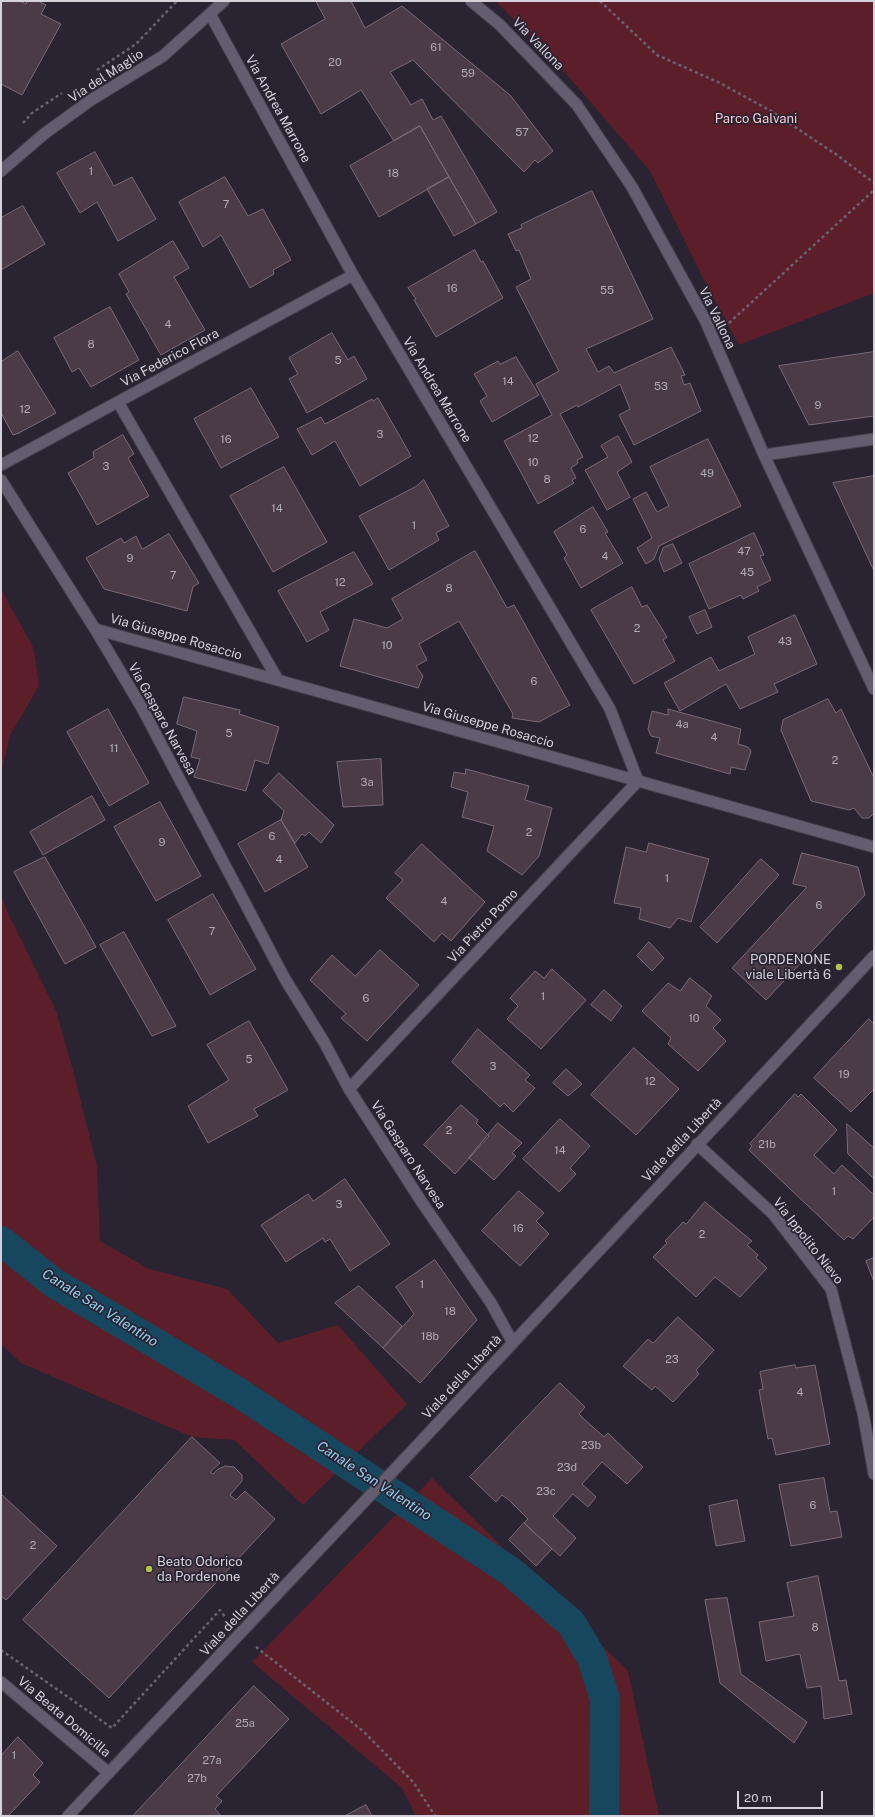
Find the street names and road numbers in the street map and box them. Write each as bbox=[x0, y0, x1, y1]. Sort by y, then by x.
street label: Via Vallona bbox=[509, 14, 567, 74]
street label: Via del Maglio bbox=[66, 46, 146, 106]
street label: Via Andrea Marrone bbox=[242, 53, 314, 165]
street label: Via Vallona bbox=[695, 284, 739, 352]
street label: Via Federico Flora bbox=[118, 326, 222, 390]
street label: Via Andrea Marrone bbox=[399, 334, 475, 446]
street label: Via Giuseppe Rosaccio bbox=[108, 611, 244, 663]
street label: Via Gaspare Narvesa bbox=[125, 660, 199, 778]
street label: Via Giuseppe Rosaccio bbox=[420, 699, 556, 751]
street label: Via Pietro Pomo bbox=[445, 886, 521, 966]
street label: Viale della Libertà bbox=[639, 1095, 725, 1185]
street label: Via Gasparo Narvesa bbox=[367, 1098, 449, 1212]
street label: Via Ippolito Nievo bbox=[769, 1195, 847, 1287]
street label: Viale della Libertà bbox=[419, 1332, 505, 1422]
street label: Viale della Libertà bbox=[197, 1569, 283, 1659]
street label: Via Beata Domicilla bbox=[14, 1674, 114, 1760]

